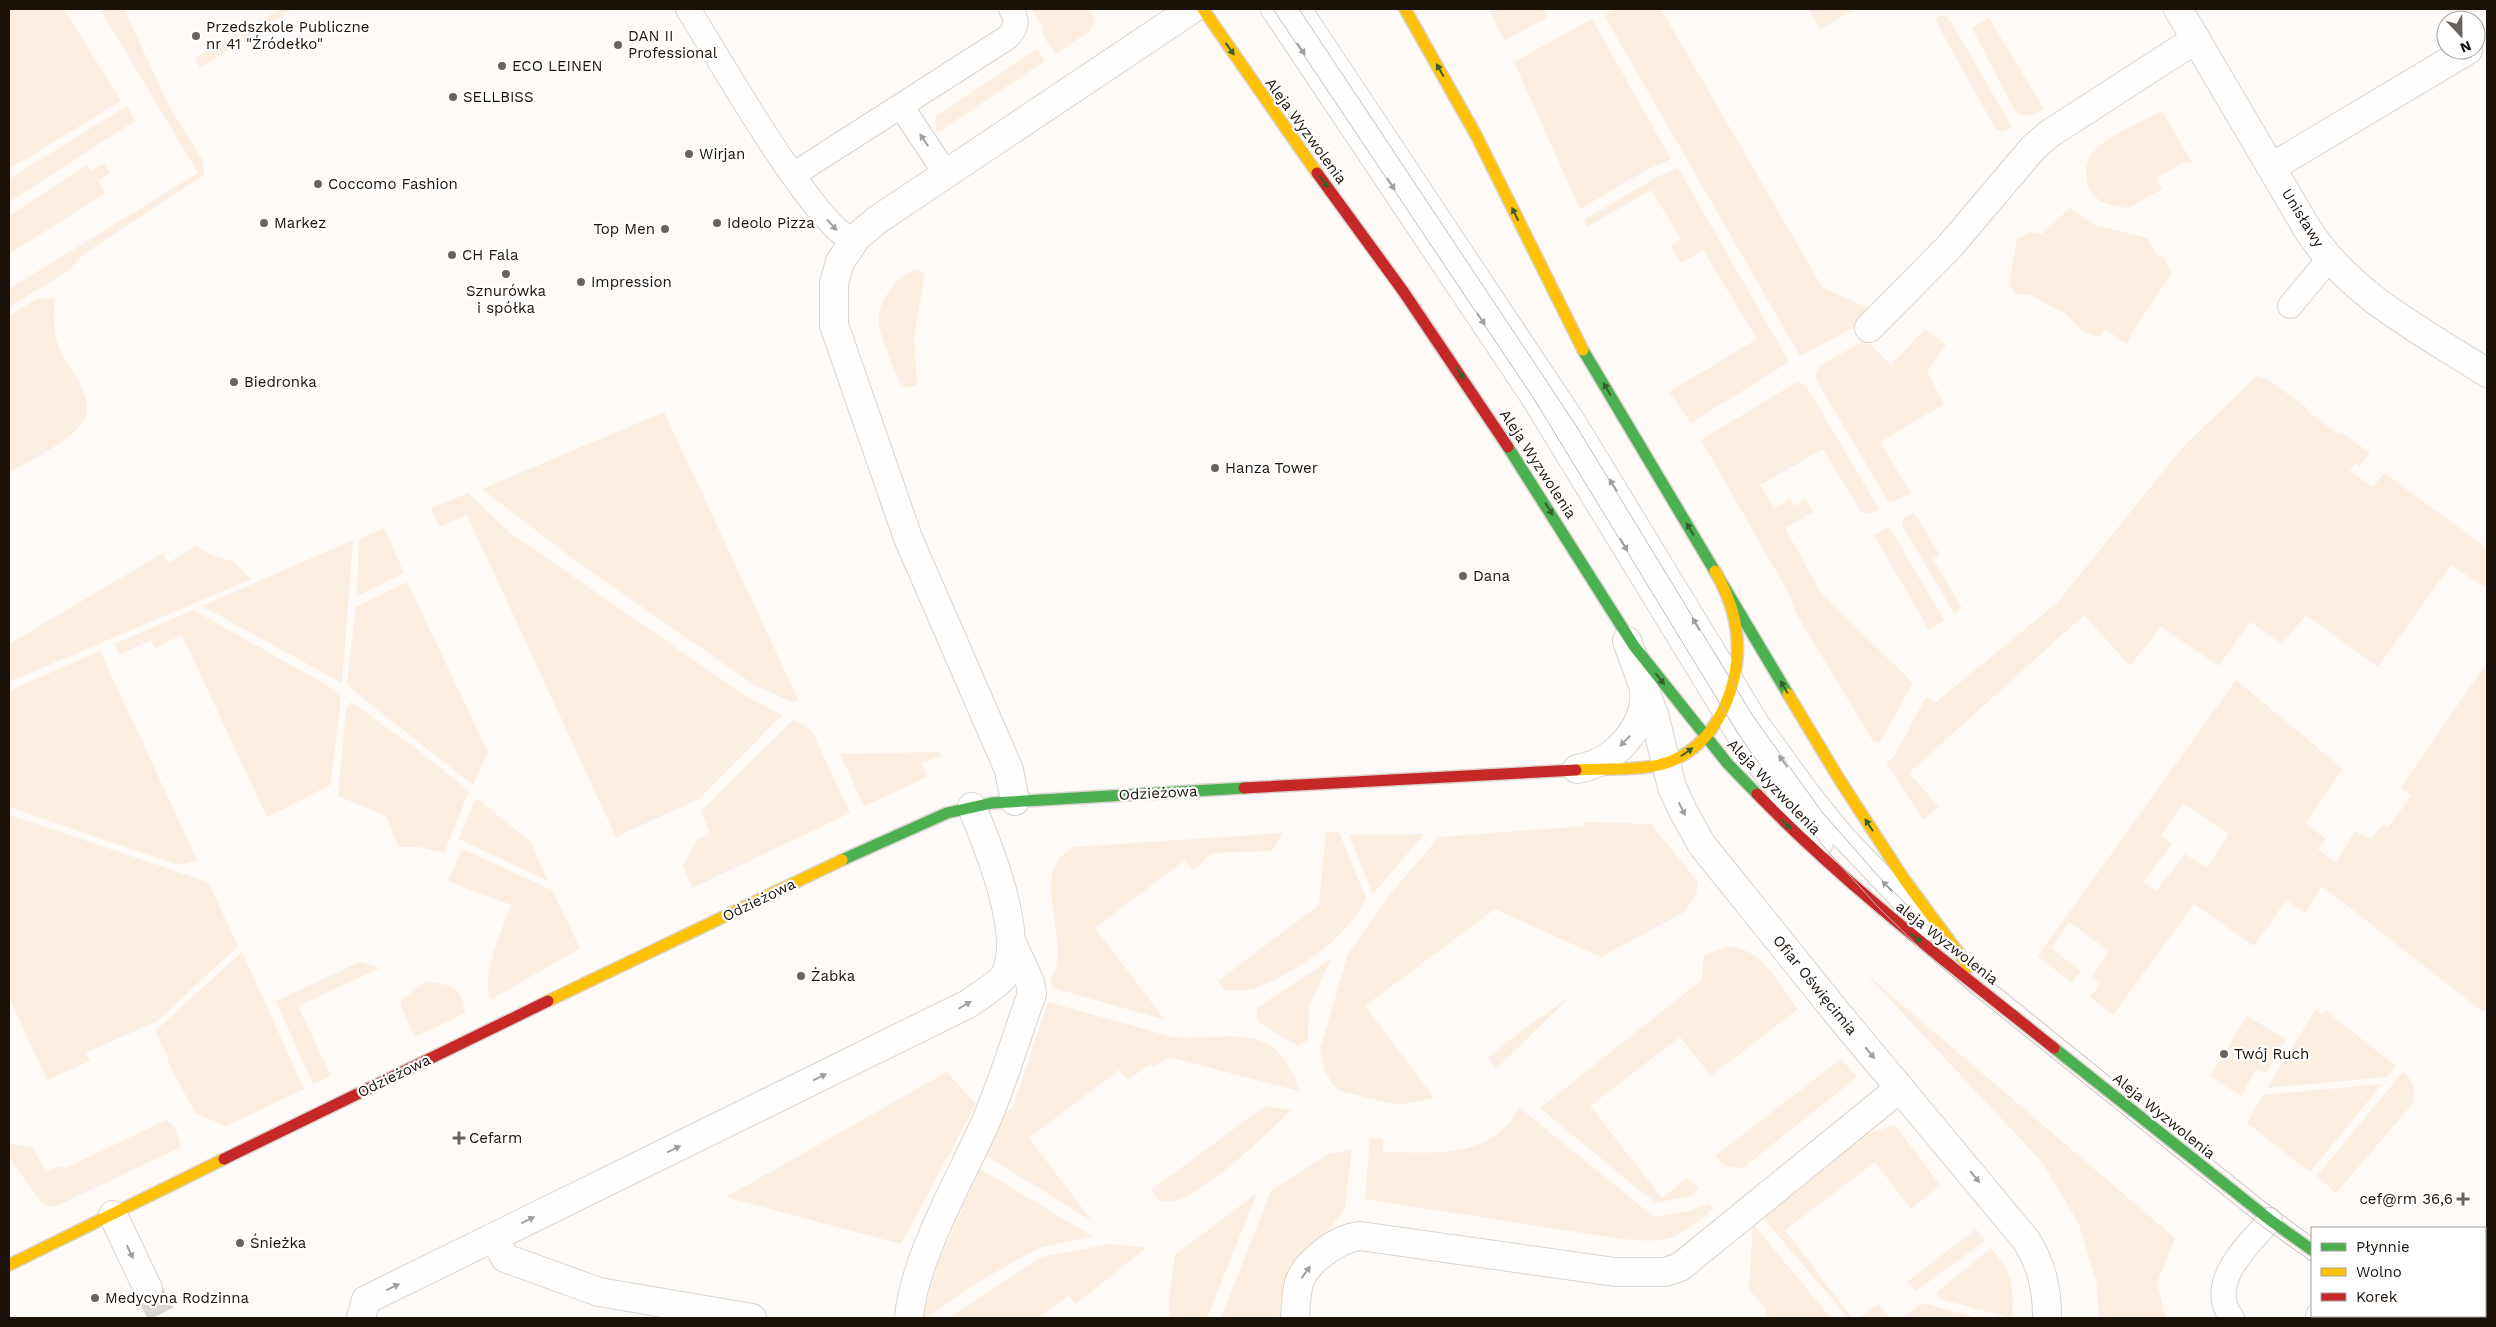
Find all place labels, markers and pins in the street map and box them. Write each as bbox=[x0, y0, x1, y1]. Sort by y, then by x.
place label: Przedszkole Publiczne nr 41 "Źródełko" bbox=[206, 18, 369, 53]
place label: DAN II Professional bbox=[628, 27, 718, 62]
marker: Przedszkole Publiczne nr 41 "Źródełko" bbox=[190, 30, 202, 42]
marker: DAN II Professional bbox=[612, 39, 624, 51]
place label: ECO LEINEN bbox=[512, 57, 603, 75]
marker: ECO LEINEN bbox=[496, 60, 508, 72]
place label: SELLBISS bbox=[463, 88, 534, 106]
marker: SELLBISS bbox=[447, 91, 459, 103]
place label: Wirjan bbox=[699, 145, 745, 163]
marker: Wirjan bbox=[683, 148, 695, 160]
place label: Coccomo Fashion bbox=[328, 175, 458, 193]
marker: Coccomo Fashion bbox=[312, 178, 324, 190]
place label: Markez bbox=[274, 214, 326, 232]
place label: Ideolo Pizza bbox=[727, 214, 815, 232]
marker: Markez bbox=[258, 217, 270, 229]
marker: Ideolo Pizza bbox=[711, 217, 723, 229]
place label: Top Men bbox=[593, 220, 655, 238]
marker: Top Men bbox=[659, 223, 671, 235]
place label: CH Fala bbox=[462, 246, 519, 264]
marker: CH Fala bbox=[446, 249, 458, 261]
marker: Sznurówka i spółka bbox=[500, 268, 512, 280]
place label: Impression bbox=[591, 273, 672, 291]
marker: Impression bbox=[575, 276, 587, 288]
place label: Sznurówka i spółka bbox=[466, 282, 547, 317]
place label: Biedronka bbox=[244, 373, 317, 391]
marker: Biedronka bbox=[228, 376, 240, 388]
place label: Hanza Tower bbox=[1225, 459, 1318, 477]
marker: Hanza Tower bbox=[1209, 462, 1221, 474]
place label: Dana bbox=[1473, 567, 1511, 585]
marker: Dana bbox=[1457, 570, 1469, 582]
place label: Żabka bbox=[811, 967, 856, 985]
marker: Żabka bbox=[795, 970, 807, 982]
place label: Twój Ruch bbox=[2234, 1045, 2309, 1063]
marker: Twój Ruch bbox=[2218, 1048, 2230, 1060]
place label: Cefarm bbox=[469, 1129, 522, 1147]
marker: Cefarm bbox=[453, 1132, 465, 1144]
place label: cef@rm 36,6 bbox=[2359, 1190, 2453, 1208]
marker: cef@rm 36,6 bbox=[2457, 1193, 2469, 1205]
place label: Śnieżka bbox=[250, 1233, 307, 1252]
marker: Śnieżka bbox=[234, 1237, 246, 1249]
place label: Medycyna Rodzinna bbox=[105, 1289, 250, 1307]
marker: Medycyna Rodzinna bbox=[89, 1292, 101, 1304]

